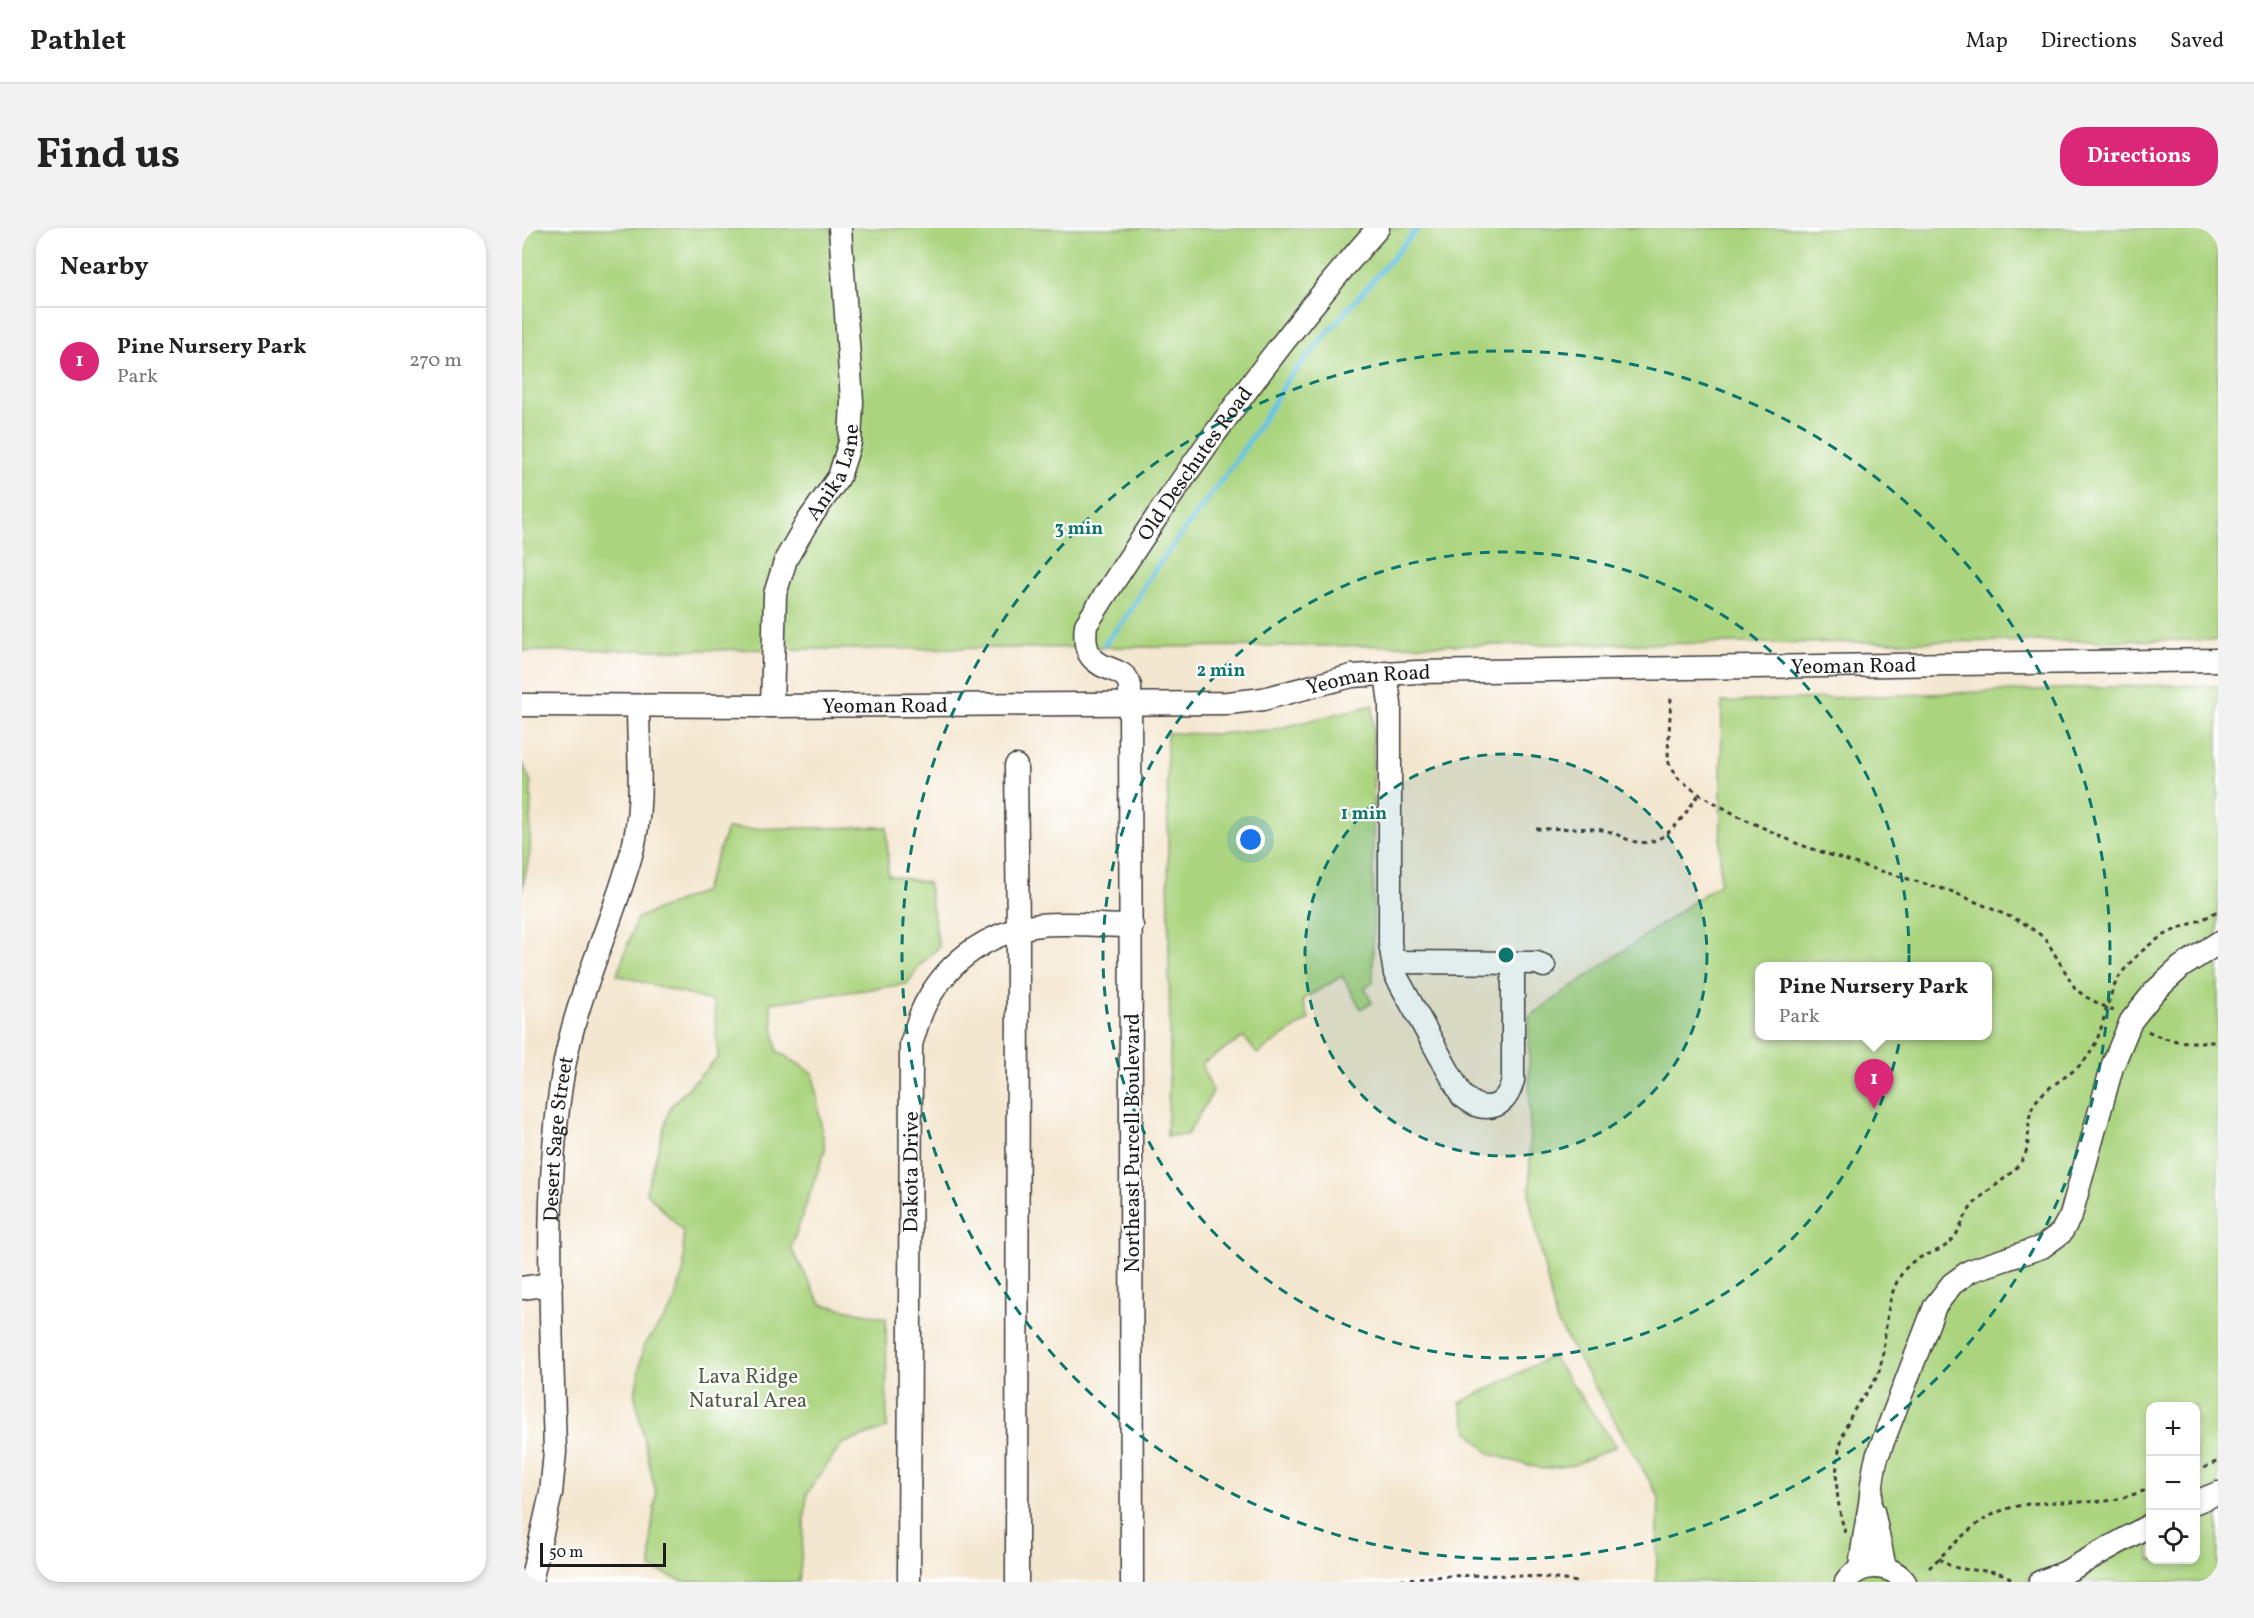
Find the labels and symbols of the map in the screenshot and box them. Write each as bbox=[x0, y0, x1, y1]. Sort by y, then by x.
street label: Old Deschutes Road bbox=[1131, 381, 1260, 547]
street label: Anika Lane bbox=[800, 423, 867, 527]
text: 3 min bbox=[1055, 517, 1103, 542]
street label: Yeoman Road bbox=[1791, 652, 1917, 682]
text: 2 min bbox=[1197, 659, 1245, 684]
street label: Yeoman Road bbox=[1303, 659, 1431, 703]
street label: Yeoman Road bbox=[822, 692, 948, 722]
text: 1 min bbox=[1341, 802, 1387, 827]
your location bbox=[1236, 825, 1265, 854]
centre of rings bbox=[1496, 945, 1516, 965]
street label: Northeast Purcell Boulevard bbox=[1119, 1013, 1148, 1273]
street label: Desert Sage Street bbox=[537, 1054, 582, 1222]
pin: 1 bbox=[1854, 1060, 1894, 1109]
street label: Dakota Drive bbox=[897, 1111, 927, 1233]
park label: Lava Ridge Natural Area bbox=[689, 1363, 807, 1416]
scale bar bbox=[540, 1540, 666, 1568]

